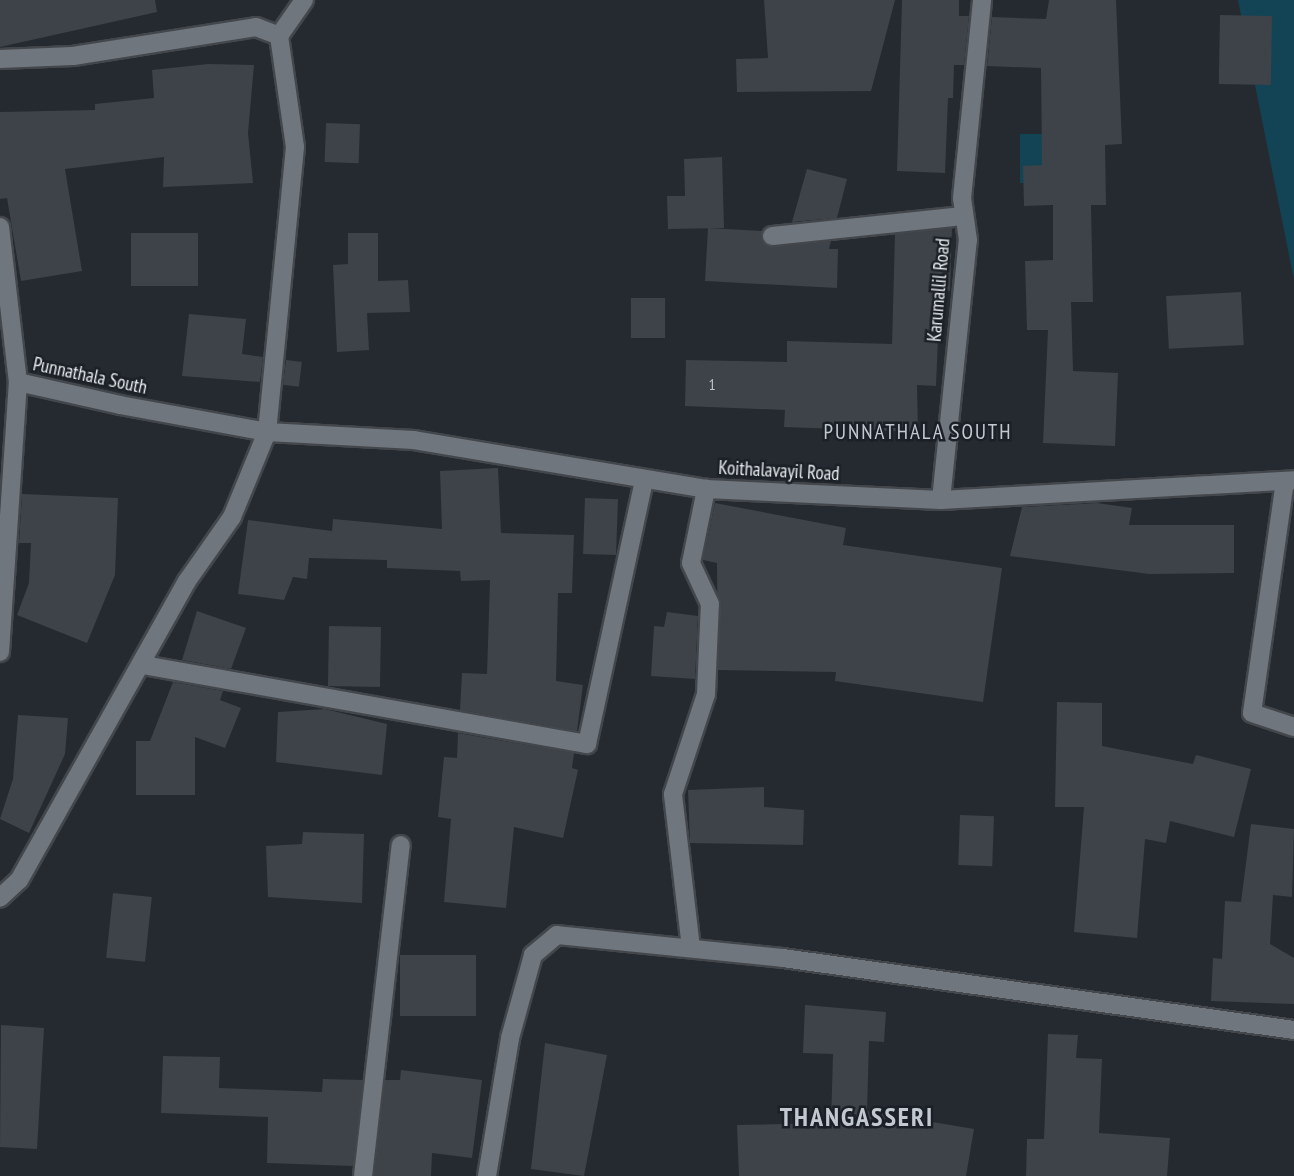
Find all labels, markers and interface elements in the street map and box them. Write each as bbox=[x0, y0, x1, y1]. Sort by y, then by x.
street label: Karumallil Road bbox=[923, 237, 955, 343]
street label: Punnathala South bbox=[31, 353, 149, 399]
house number: 1 bbox=[708, 374, 716, 394]
district label: PUNNATHALA SOUTH bbox=[825, 419, 1011, 445]
street label: Koithalavayil Road bbox=[718, 456, 840, 486]
district label: THANGASSERI bbox=[781, 1101, 933, 1133]

